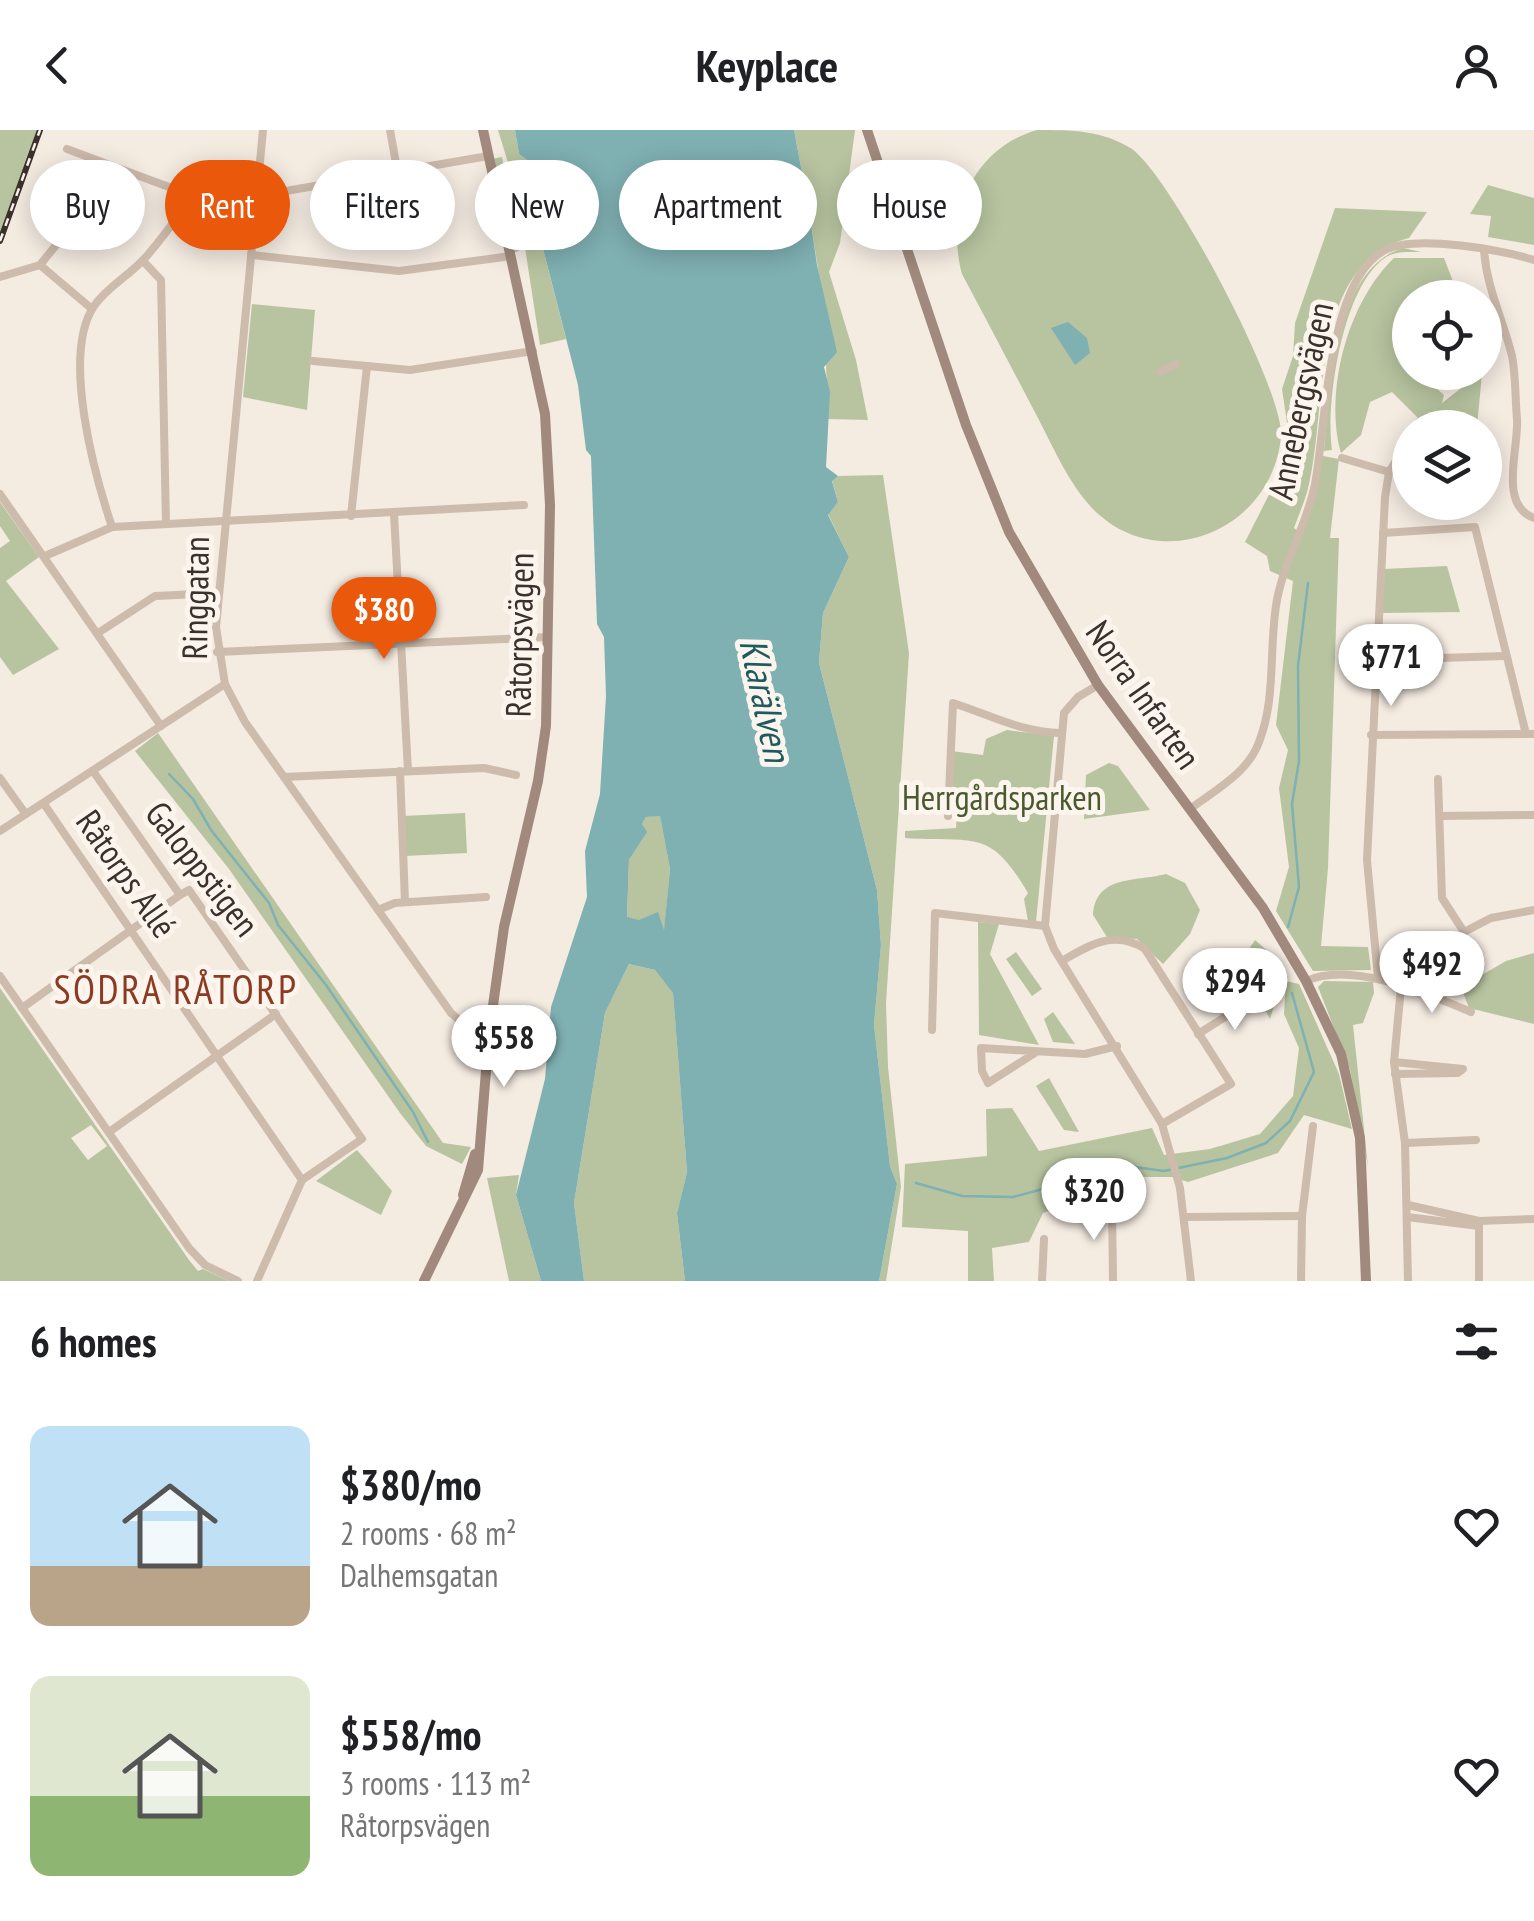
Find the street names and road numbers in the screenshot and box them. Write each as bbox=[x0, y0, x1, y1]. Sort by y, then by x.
street label: Annebergsvägen bbox=[1257, 298, 1343, 504]
street label: Ringgatan bbox=[171, 536, 219, 660]
street label: Råtorpsvägen bbox=[495, 552, 543, 718]
street label: Norra Infarten bbox=[1076, 611, 1212, 778]
street label: Galoppstigen bbox=[136, 792, 270, 945]
street label: Råtorps Allé bbox=[66, 801, 187, 946]

